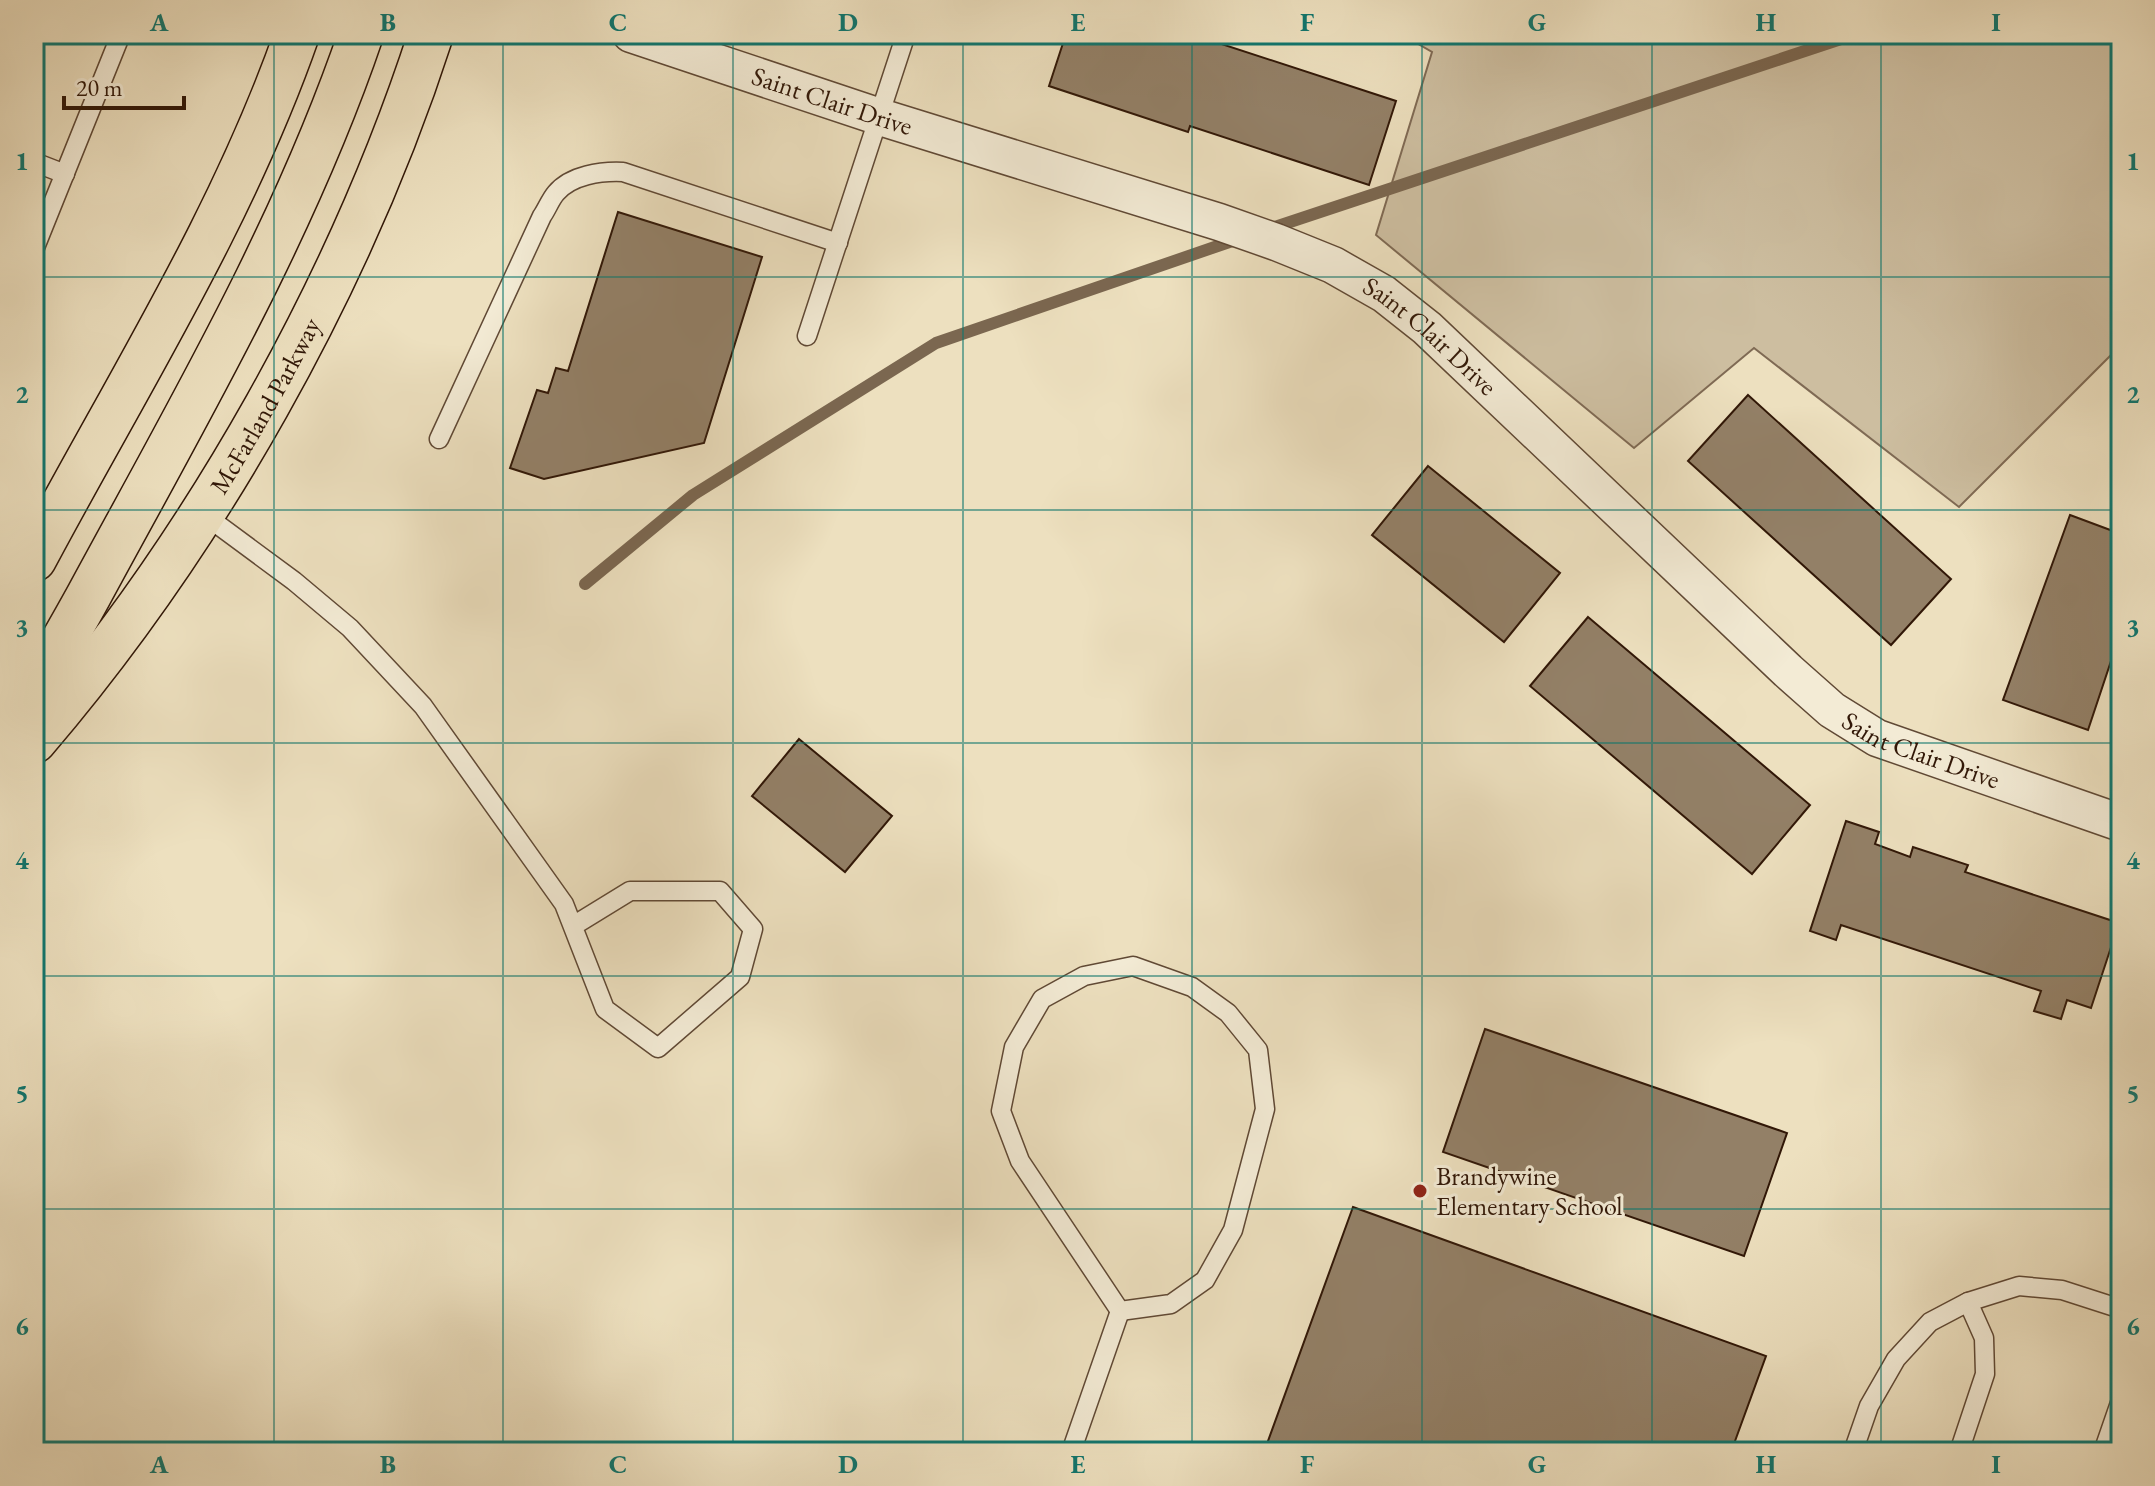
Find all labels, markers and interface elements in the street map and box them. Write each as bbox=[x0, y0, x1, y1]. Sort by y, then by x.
text: A bbox=[149, 5, 169, 39]
text: B bbox=[380, 5, 396, 39]
text: C bbox=[609, 5, 627, 39]
text: D bbox=[838, 5, 858, 39]
text: E bbox=[1071, 5, 1086, 39]
text: F bbox=[1300, 5, 1314, 39]
text: G bbox=[1528, 5, 1547, 39]
text: H bbox=[1756, 5, 1777, 39]
text: I bbox=[1991, 5, 2001, 39]
street label: Saint Clair Drive bbox=[748, 59, 917, 143]
scale bar bbox=[64, 60, 184, 110]
text: 20 m bbox=[76, 72, 123, 103]
text: 1 bbox=[15, 144, 29, 178]
text: 1 bbox=[2126, 144, 2140, 178]
street label: Saint Clair Drive bbox=[1357, 269, 1504, 403]
street label: McFarland Parkway bbox=[202, 311, 328, 500]
text: 2 bbox=[15, 377, 29, 411]
text: 2 bbox=[2126, 377, 2140, 411]
text: 3 bbox=[15, 610, 29, 644]
text: 3 bbox=[2126, 610, 2140, 644]
street label: Saint Clair Drive bbox=[1836, 704, 2004, 796]
text: 4 bbox=[15, 843, 29, 877]
text: 4 bbox=[2126, 843, 2140, 877]
text: 5 bbox=[15, 1076, 29, 1110]
text: 5 bbox=[2126, 1076, 2140, 1110]
place label: Brandywine Elementary School bbox=[1436, 1159, 1623, 1223]
marker: Brandywine Elementary School bbox=[1411, 1182, 1429, 1200]
text: 6 bbox=[15, 1309, 29, 1343]
text: 6 bbox=[2126, 1309, 2140, 1343]
text: A bbox=[149, 1447, 169, 1481]
text: B bbox=[380, 1447, 396, 1481]
text: C bbox=[609, 1447, 627, 1481]
text: D bbox=[838, 1447, 858, 1481]
text: E bbox=[1071, 1447, 1086, 1481]
text: F bbox=[1300, 1447, 1314, 1481]
text: G bbox=[1528, 1447, 1547, 1481]
text: H bbox=[1756, 1447, 1777, 1481]
text: I bbox=[1991, 1447, 2001, 1481]

